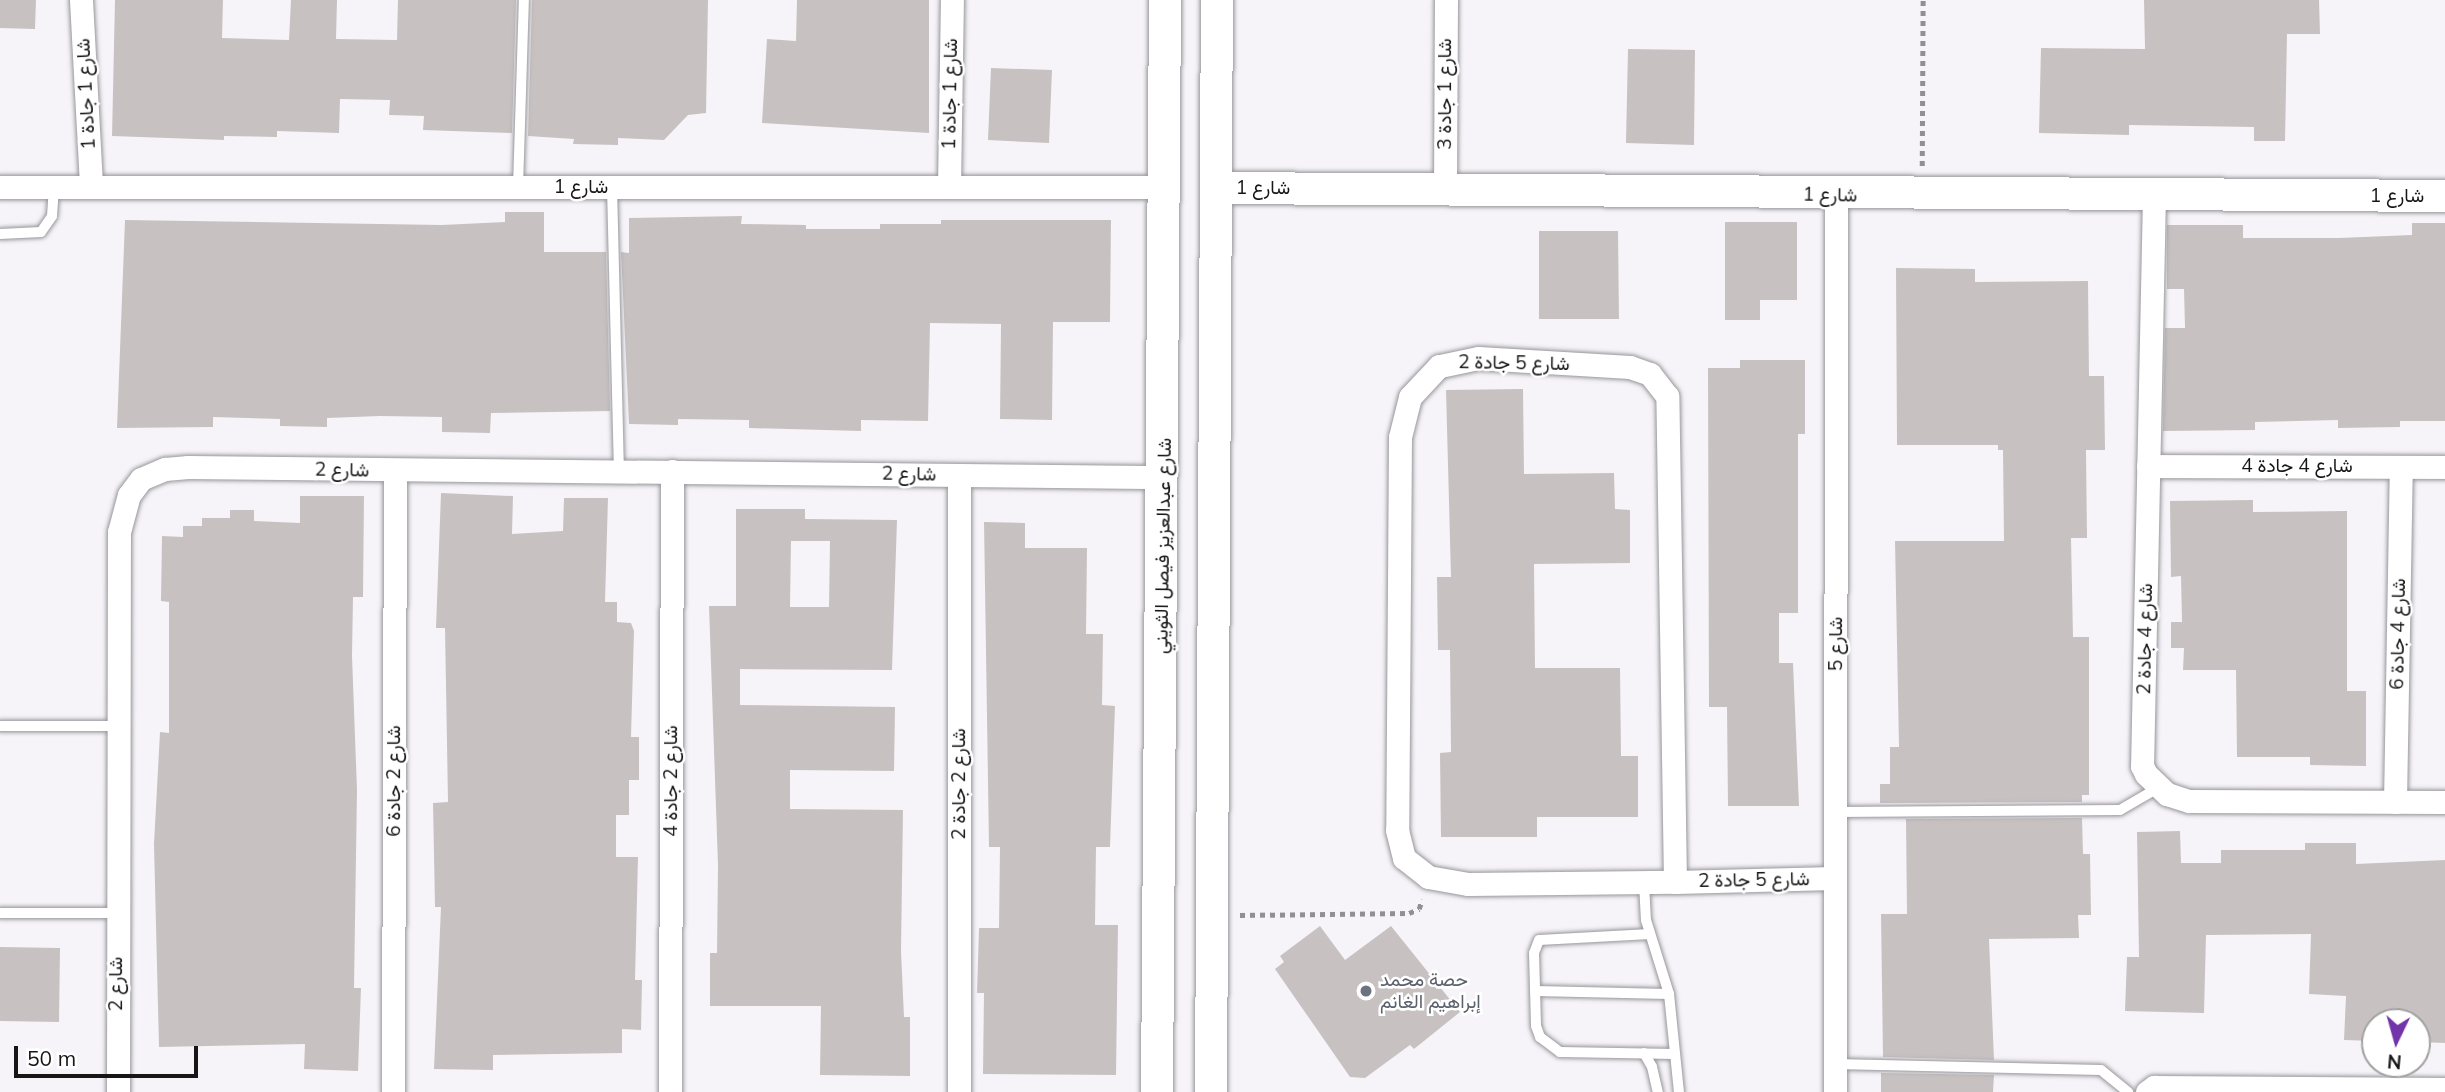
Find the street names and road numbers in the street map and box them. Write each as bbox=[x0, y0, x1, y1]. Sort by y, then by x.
street label: شارع 1 جادة 1 bbox=[72, 38, 100, 150]
street label: شارع 1 جادة 1 bbox=[938, 38, 962, 150]
street label: شارع 1 جادة 3 bbox=[1434, 38, 1456, 150]
street label: شارع 1 bbox=[554, 176, 608, 198]
street label: شارع 1 bbox=[1236, 177, 1290, 199]
street label: شارع 1 bbox=[1803, 183, 1857, 207]
street label: شارع 1 bbox=[2370, 185, 2424, 207]
street label: شارع 5 جادة 2 bbox=[1458, 351, 1570, 375]
street label: شارع عبدالعزيز فيصل الثويني bbox=[1150, 438, 1176, 654]
street label: شارع 4 جادة 4 bbox=[2241, 455, 2353, 477]
street label: شارع 2 bbox=[315, 458, 369, 482]
street label: شارع 2 bbox=[882, 462, 936, 486]
street label: شارع 4 جادة 6 bbox=[2386, 578, 2410, 690]
street label: شارع 4 جادة 2 bbox=[2133, 583, 2157, 695]
street label: شارع 5 bbox=[1825, 617, 1847, 671]
street label: شارع 2 جادة 6 bbox=[383, 725, 405, 837]
street label: شارع 2 جادة 4 bbox=[660, 725, 682, 837]
street label: شارع 2 جادة 2 bbox=[948, 728, 970, 840]
street label: شارع 5 جادة 2 bbox=[1698, 868, 1810, 892]
street label: شارع 2 bbox=[105, 957, 127, 1011]

